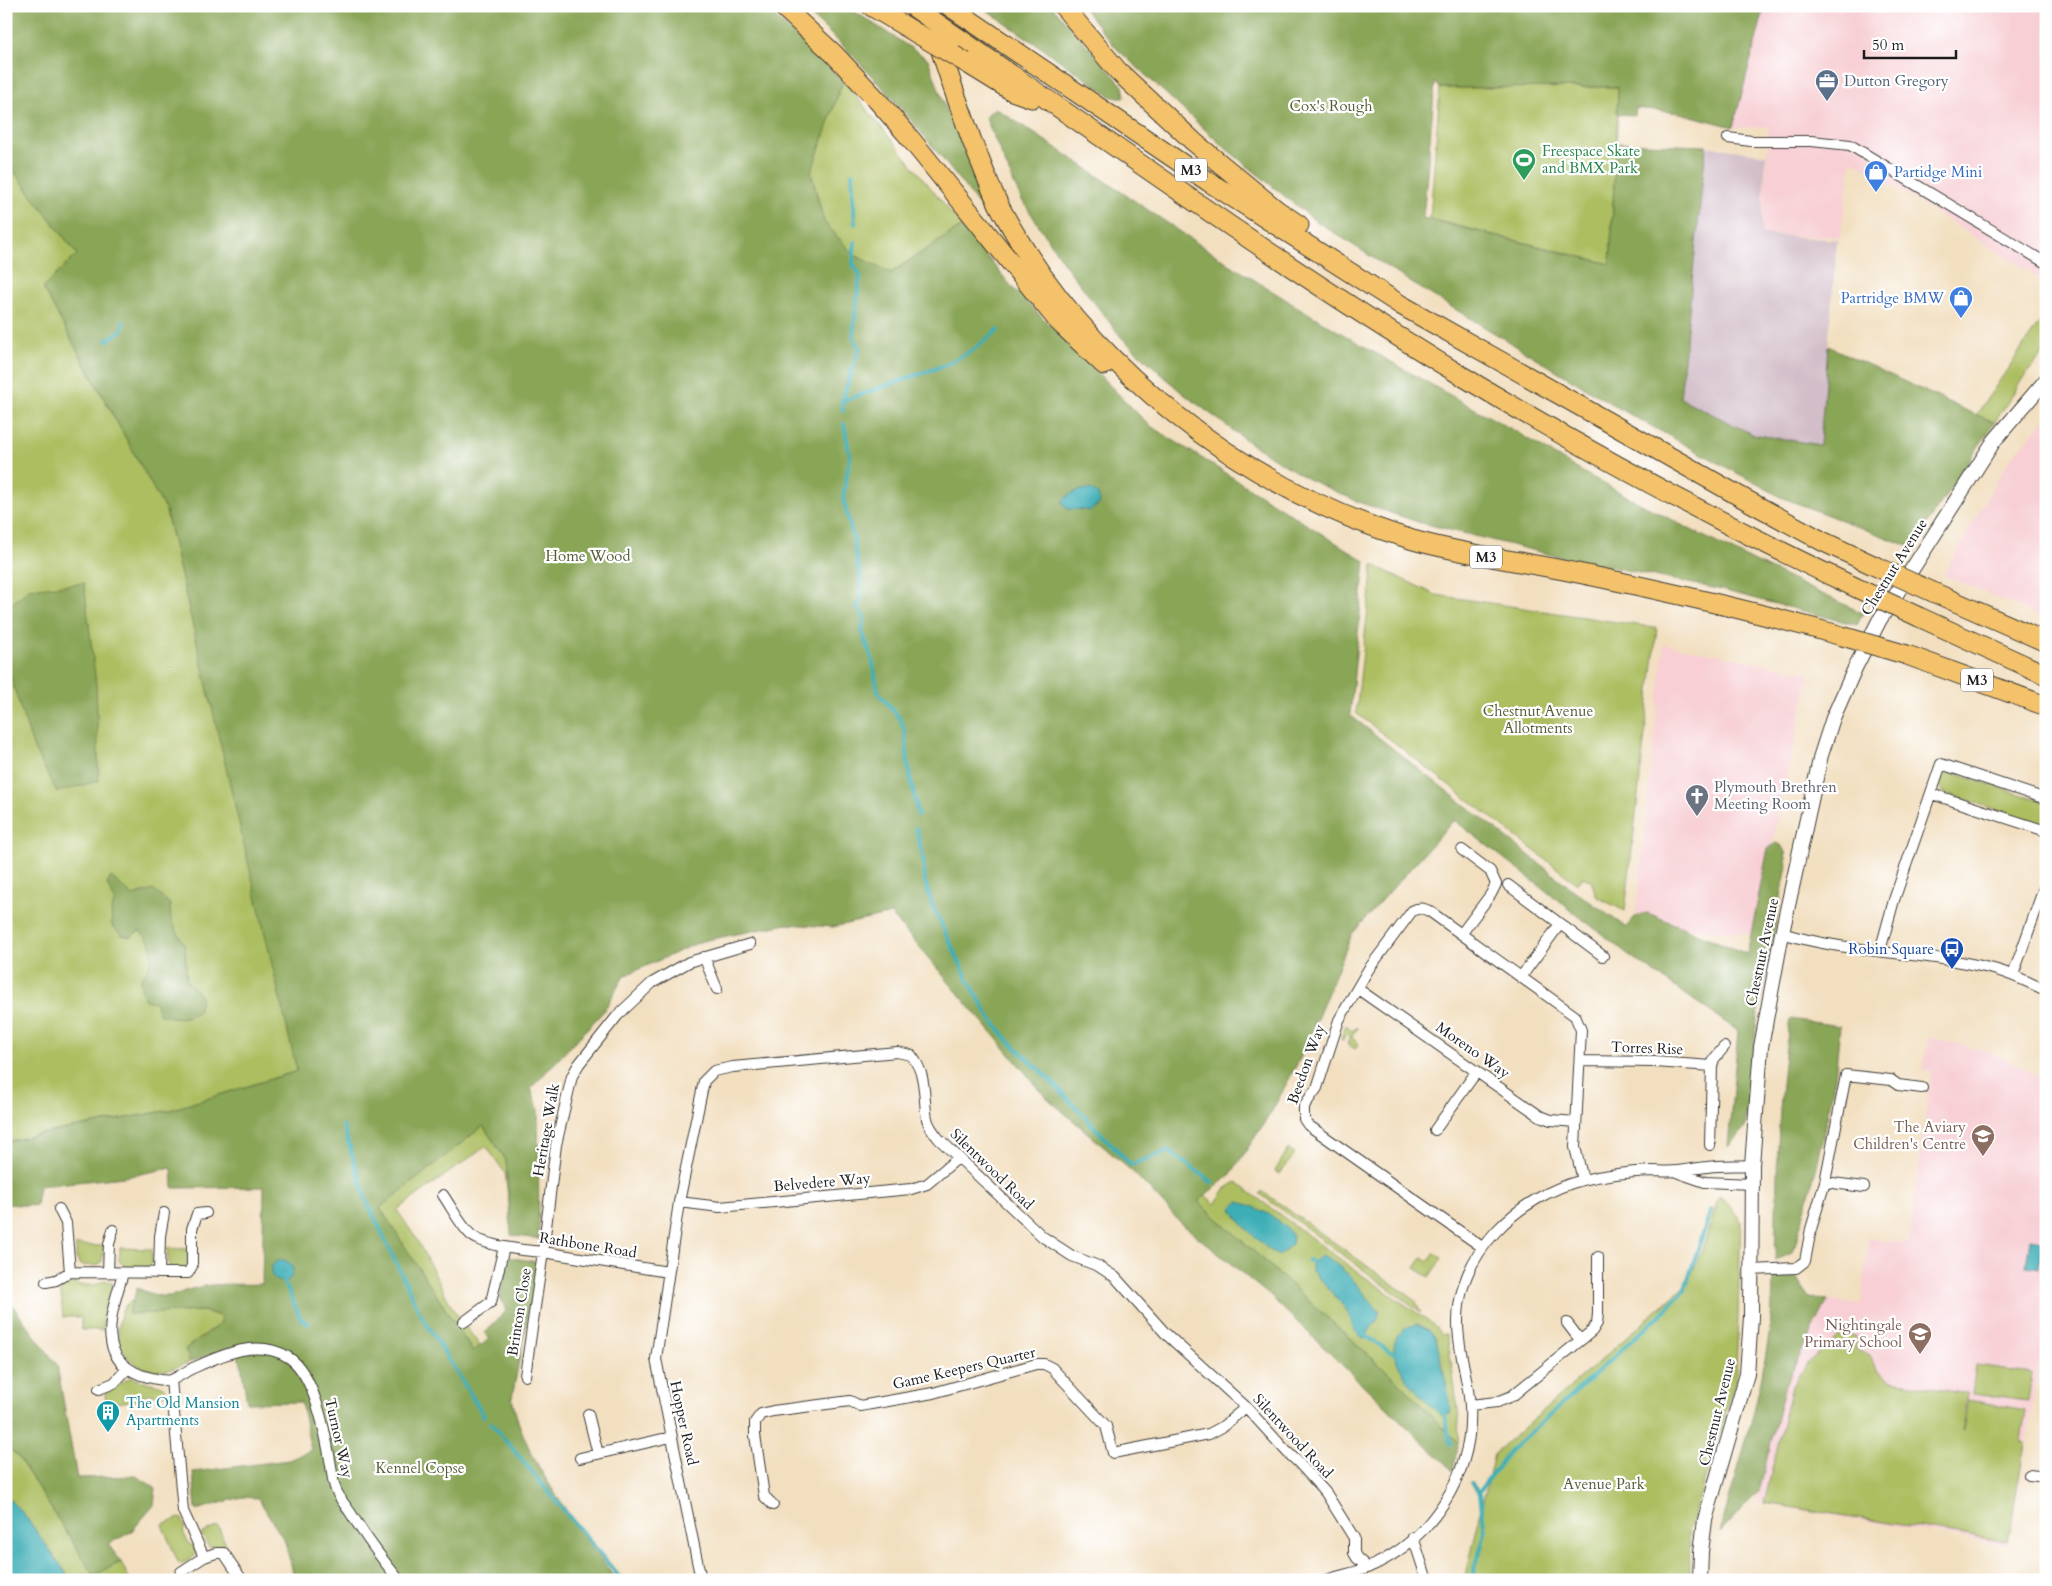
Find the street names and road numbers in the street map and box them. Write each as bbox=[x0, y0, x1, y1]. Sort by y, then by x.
road number: M3 bbox=[1175, 158, 1207, 182]
street label: Chestnut Avenue bbox=[1856, 515, 1932, 619]
road number: M3 bbox=[1470, 546, 1502, 568]
road number: M3 bbox=[1961, 668, 1993, 692]
street label: Chestnut Avenue bbox=[1741, 896, 1783, 1008]
street label: Moreno Way bbox=[1432, 1017, 1514, 1083]
street label: Beedon Way bbox=[1282, 1021, 1330, 1107]
street label: Torres Rise bbox=[1610, 1037, 1684, 1059]
street label: Heritage Walk bbox=[528, 1082, 564, 1178]
street label: Silentwood Road bbox=[946, 1124, 1038, 1214]
street label: Belvedere Way bbox=[773, 1168, 871, 1196]
street label: Rathbone Road bbox=[538, 1227, 638, 1263]
street label: Brinton Close bbox=[502, 1266, 536, 1358]
street label: Game Keepers Quarter bbox=[891, 1342, 1038, 1394]
street label: Chestnut Avenue bbox=[1694, 1356, 1740, 1468]
street label: Hopper Road bbox=[665, 1379, 703, 1467]
street label: Silentwood Road bbox=[1249, 1389, 1337, 1483]
street label: Turnor Way bbox=[320, 1396, 358, 1480]

